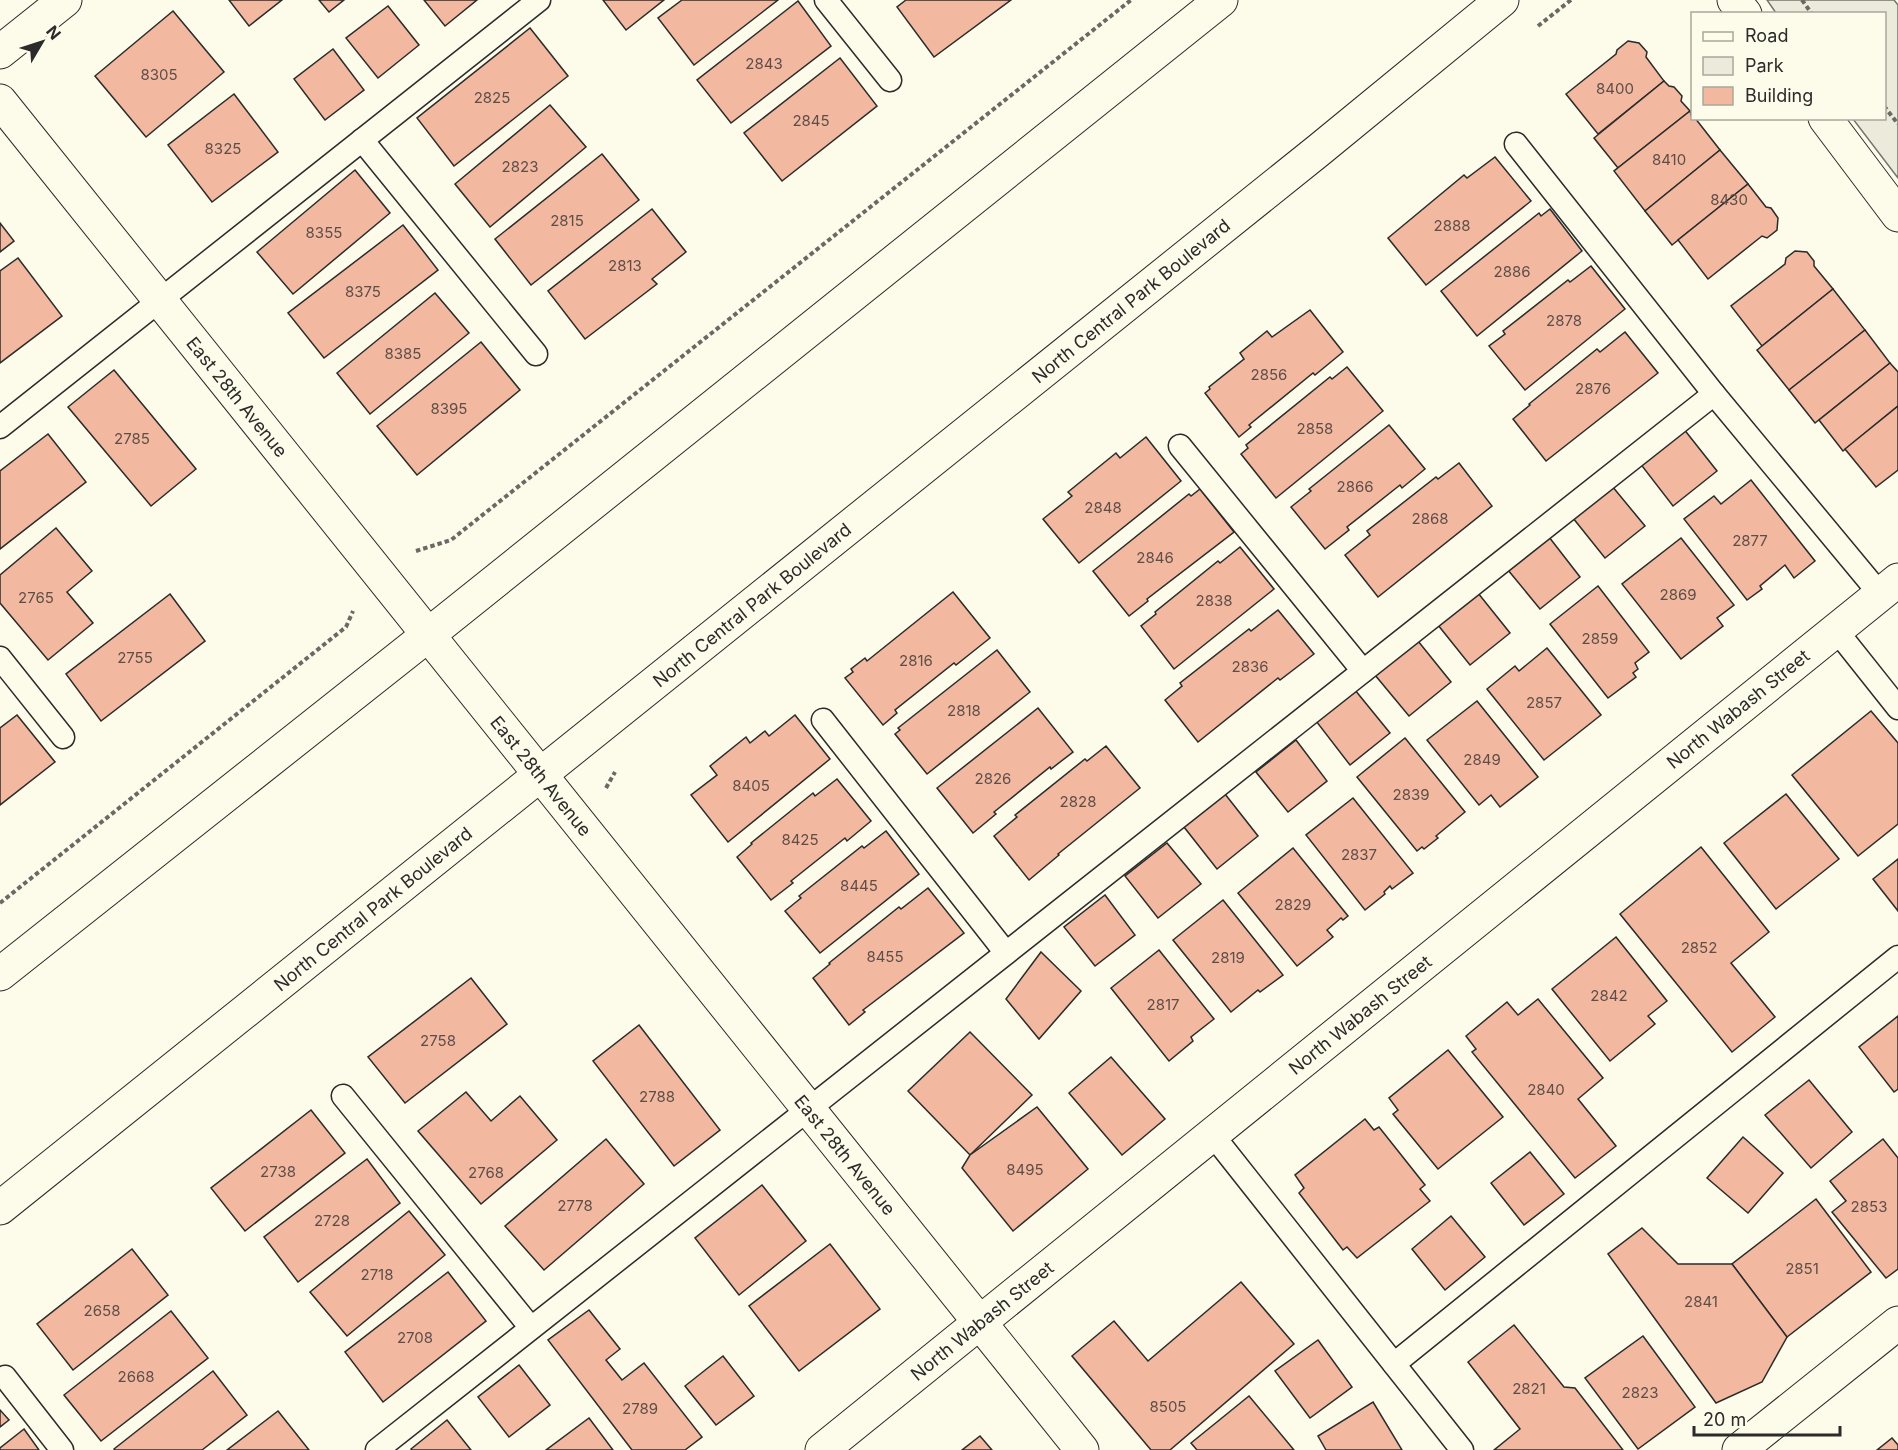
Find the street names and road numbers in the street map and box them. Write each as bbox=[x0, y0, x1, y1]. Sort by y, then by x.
street label: North Central Park Boulevard bbox=[1028, 215, 1234, 387]
street label: East 28th Avenue bbox=[182, 333, 292, 461]
street label: North Central Park Boulevard bbox=[649, 519, 855, 691]
street label: North Wabash Street bbox=[1663, 645, 1814, 773]
street label: East 28th Avenue bbox=[486, 712, 596, 840]
street label: North Central Park Boulevard bbox=[270, 823, 476, 995]
street label: North Wabash Street bbox=[1285, 951, 1436, 1079]
street label: East 28th Avenue bbox=[790, 1091, 900, 1219]
street label: North Wabash Street bbox=[907, 1257, 1058, 1385]

